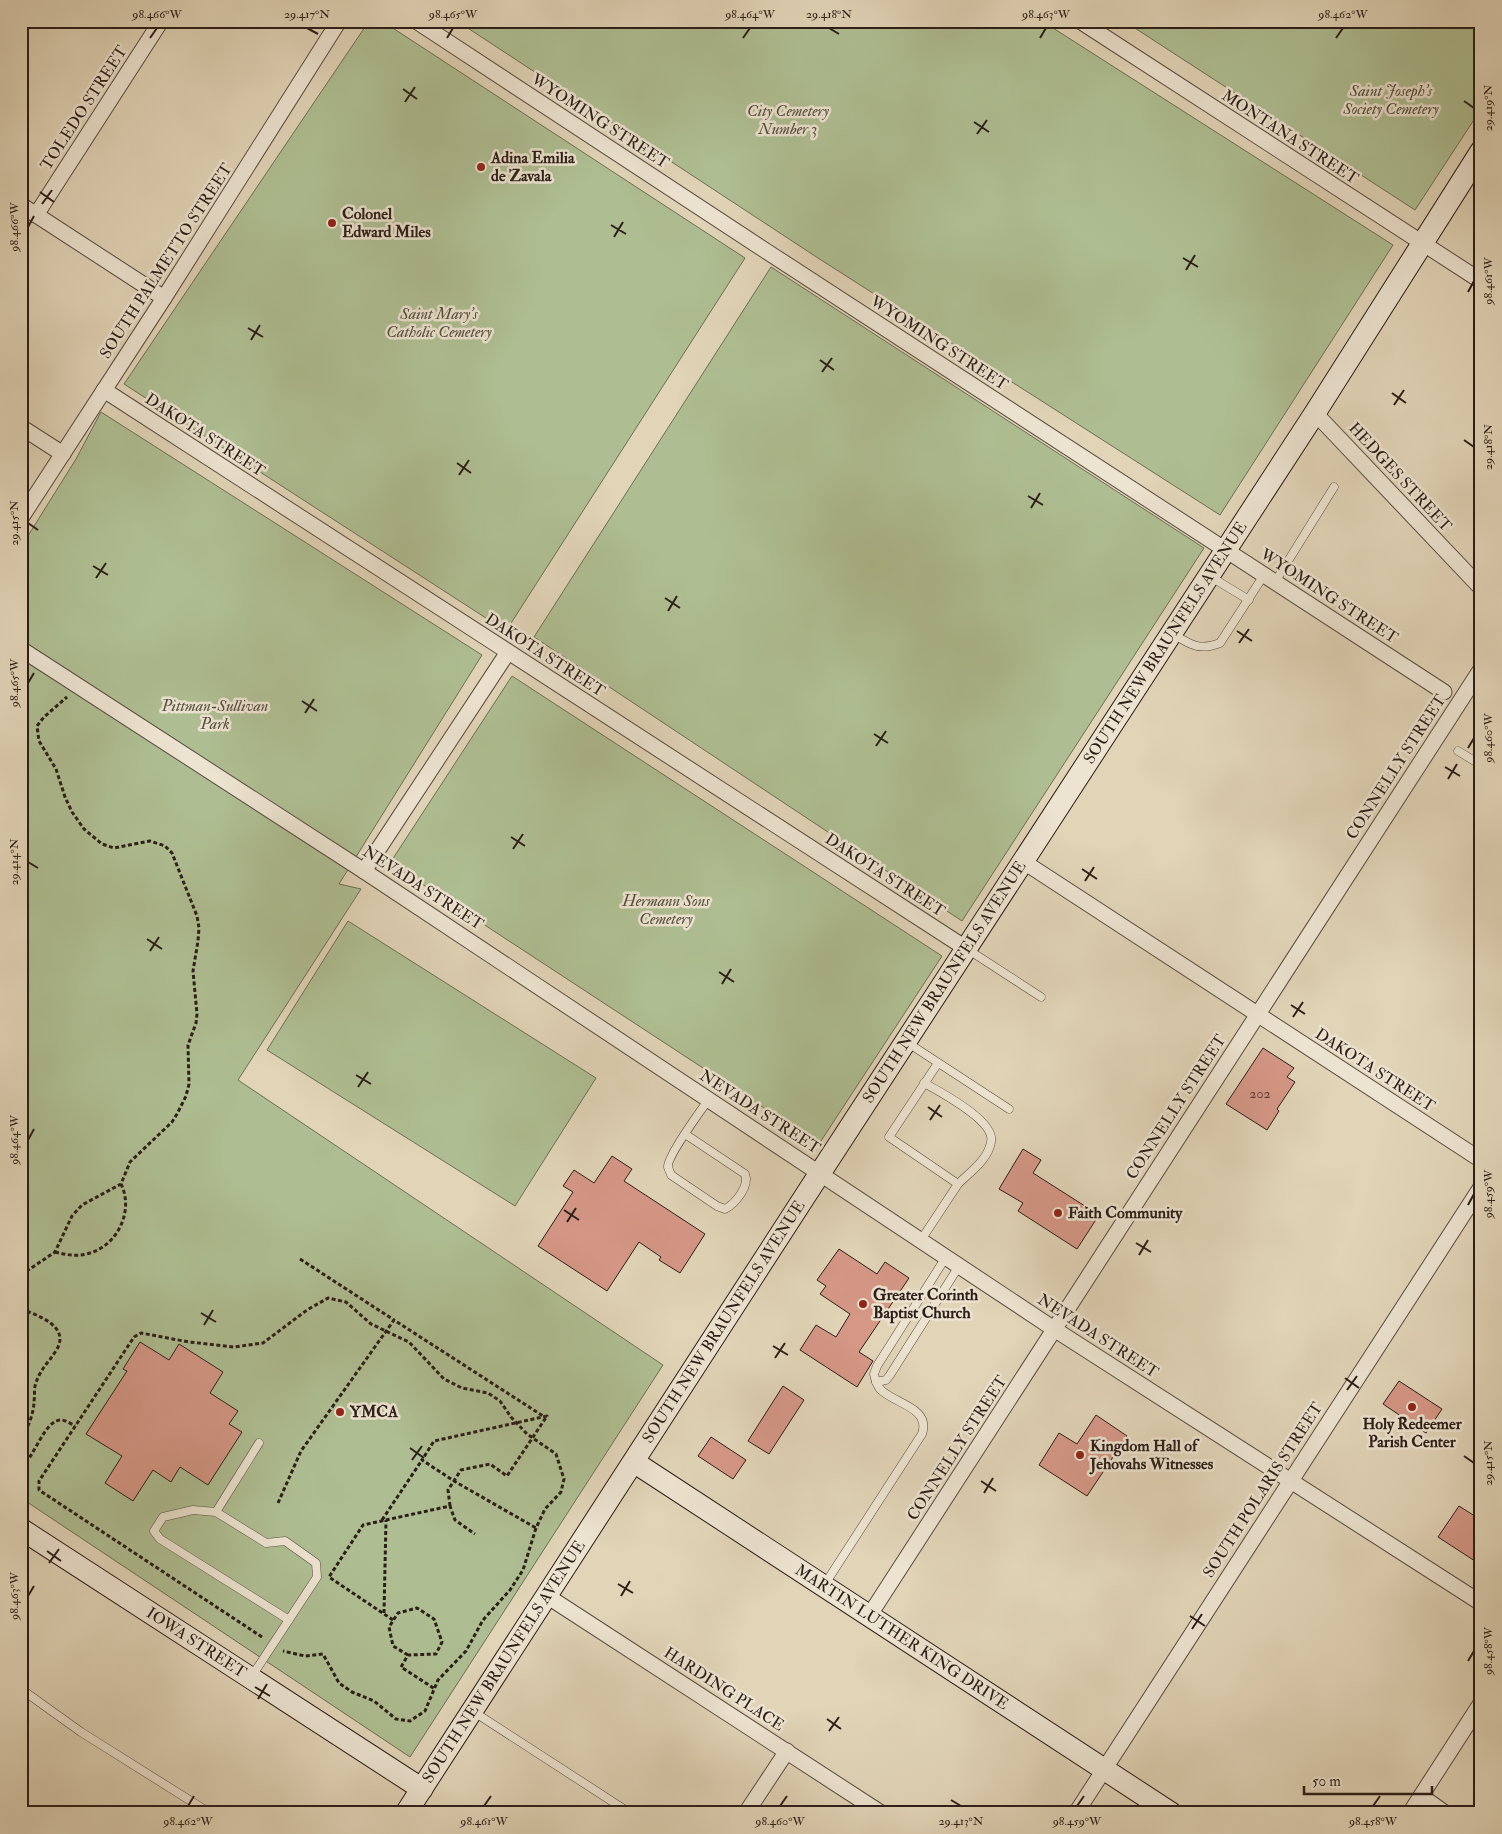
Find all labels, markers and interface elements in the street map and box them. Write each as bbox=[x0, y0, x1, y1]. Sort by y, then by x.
text: 98.466°W bbox=[131, 7, 182, 22]
text: 29.417°N bbox=[284, 7, 330, 22]
text: 98.465°W bbox=[428, 7, 478, 22]
text: 98.464°W bbox=[724, 7, 776, 22]
text: 29.418°N bbox=[806, 7, 852, 22]
text: 98.463°W bbox=[1021, 7, 1071, 22]
text: 98.462°W bbox=[1317, 7, 1368, 22]
street label: TOLEDO STREET bbox=[36, 42, 132, 174]
street label: WYOMING STREET bbox=[527, 69, 673, 173]
park label: Saint Joseph's Society Cemetery bbox=[1342, 81, 1439, 119]
text: 29.419°N bbox=[1481, 84, 1496, 131]
street label: MONTANA STREET bbox=[1218, 85, 1362, 189]
park label: City Cemetery Number 3 bbox=[747, 101, 830, 139]
place label: Adina Emilia de Zavala bbox=[490, 148, 575, 186]
street label: SOUTH PALMETTO STREET bbox=[95, 160, 237, 362]
marker: Adina Emilia de Zavala bbox=[475, 161, 487, 173]
text: 98.466°W bbox=[7, 202, 22, 253]
place label: Colonel Edward Miles bbox=[342, 204, 431, 242]
marker: Colonel Edward Miles bbox=[326, 217, 338, 229]
text: 98.461°W bbox=[1481, 256, 1496, 306]
street label: WYOMING STREET bbox=[866, 291, 1012, 395]
park label: Saint Mary's Catholic Cemetery bbox=[386, 304, 492, 342]
street label: DAKOTA STREET bbox=[141, 389, 269, 481]
street label: HEDGES STREET bbox=[1344, 418, 1456, 536]
text: 29.418°N bbox=[1481, 424, 1496, 470]
text: 29.415°N bbox=[7, 500, 22, 546]
street label: SOUTH NEW BRAUNFELS AVENUE bbox=[1079, 518, 1252, 768]
street label: WYOMING STREET bbox=[1256, 544, 1402, 648]
street label: DAKOTA STREET bbox=[481, 609, 609, 701]
text: 98.465°W bbox=[7, 658, 22, 708]
street label: CONNELLY STREET bbox=[1342, 691, 1450, 843]
park label: Pittman-Sullivan Park bbox=[161, 696, 268, 734]
text: 98.460°W bbox=[1481, 713, 1496, 764]
street label: DAKOTA STREET bbox=[821, 829, 949, 921]
text: 29.414°N bbox=[7, 838, 22, 885]
street label: NEVADA STREET bbox=[359, 842, 487, 935]
street label: SOUTH NEW BRAUNFELS AVENUE bbox=[858, 857, 1031, 1107]
park label: Hermann Sons Cemetery bbox=[621, 891, 710, 929]
street label: DAKOTA STREET bbox=[1311, 1024, 1439, 1116]
street label: CONNELLY STREET bbox=[1122, 1031, 1230, 1183]
street label: NEVADA STREET bbox=[696, 1066, 824, 1159]
house number: 202 bbox=[1249, 1085, 1271, 1102]
text: 98.464°W bbox=[7, 1114, 22, 1166]
text: 98.459°W bbox=[1481, 1169, 1496, 1219]
street label: SOUTH NEW BRAUNFELS AVENUE bbox=[638, 1197, 810, 1447]
place label: Faith Community bbox=[1068, 1203, 1183, 1224]
marker: Faith Community bbox=[1052, 1207, 1064, 1219]
place label: Greater Corinth Baptist Church bbox=[873, 1285, 979, 1324]
street label: NEVADA STREET bbox=[1034, 1290, 1162, 1383]
marker: Greater Corinth Baptist Church bbox=[857, 1298, 869, 1310]
street label: CONNELLY STREET bbox=[903, 1372, 1011, 1524]
street label: SOUTH POLARIS STREET bbox=[1199, 1398, 1327, 1582]
marker: Holy Redeemer Parish Center bbox=[1406, 1401, 1418, 1413]
place label: YMCA bbox=[349, 1402, 399, 1422]
marker: YMCA bbox=[334, 1406, 346, 1418]
place label: Holy Redeemer Parish Center bbox=[1362, 1414, 1463, 1452]
place label: Kingdom Hall of Jehovahs Witnesses bbox=[1089, 1436, 1214, 1475]
text: 29.415°N bbox=[1481, 1440, 1496, 1486]
marker: Kingdom Hall of Jehovahs Witnesses bbox=[1074, 1449, 1086, 1461]
street label: SOUTH NEW BRAUNFELS AVENUE bbox=[418, 1537, 590, 1787]
street label: MARTIN LUTHER KING DRIVE bbox=[791, 1560, 1012, 1714]
text: 98.463°W bbox=[7, 1571, 22, 1621]
street label: IOWA STREET bbox=[143, 1603, 250, 1682]
text: 98.458°W bbox=[1481, 1626, 1496, 1676]
street label: HARDING PLACE bbox=[660, 1643, 788, 1735]
scale bar bbox=[1304, 1764, 1432, 1796]
text: 50 m bbox=[1312, 1772, 1341, 1791]
text: 98.462°W bbox=[162, 1814, 213, 1829]
text: 98.461°W bbox=[459, 1814, 509, 1829]
text: 98.460°W bbox=[754, 1814, 805, 1829]
text: 29.413°N bbox=[938, 1814, 984, 1829]
text: 98.459°W bbox=[1052, 1814, 1102, 1829]
text: 98.458°W bbox=[1348, 1814, 1398, 1829]

